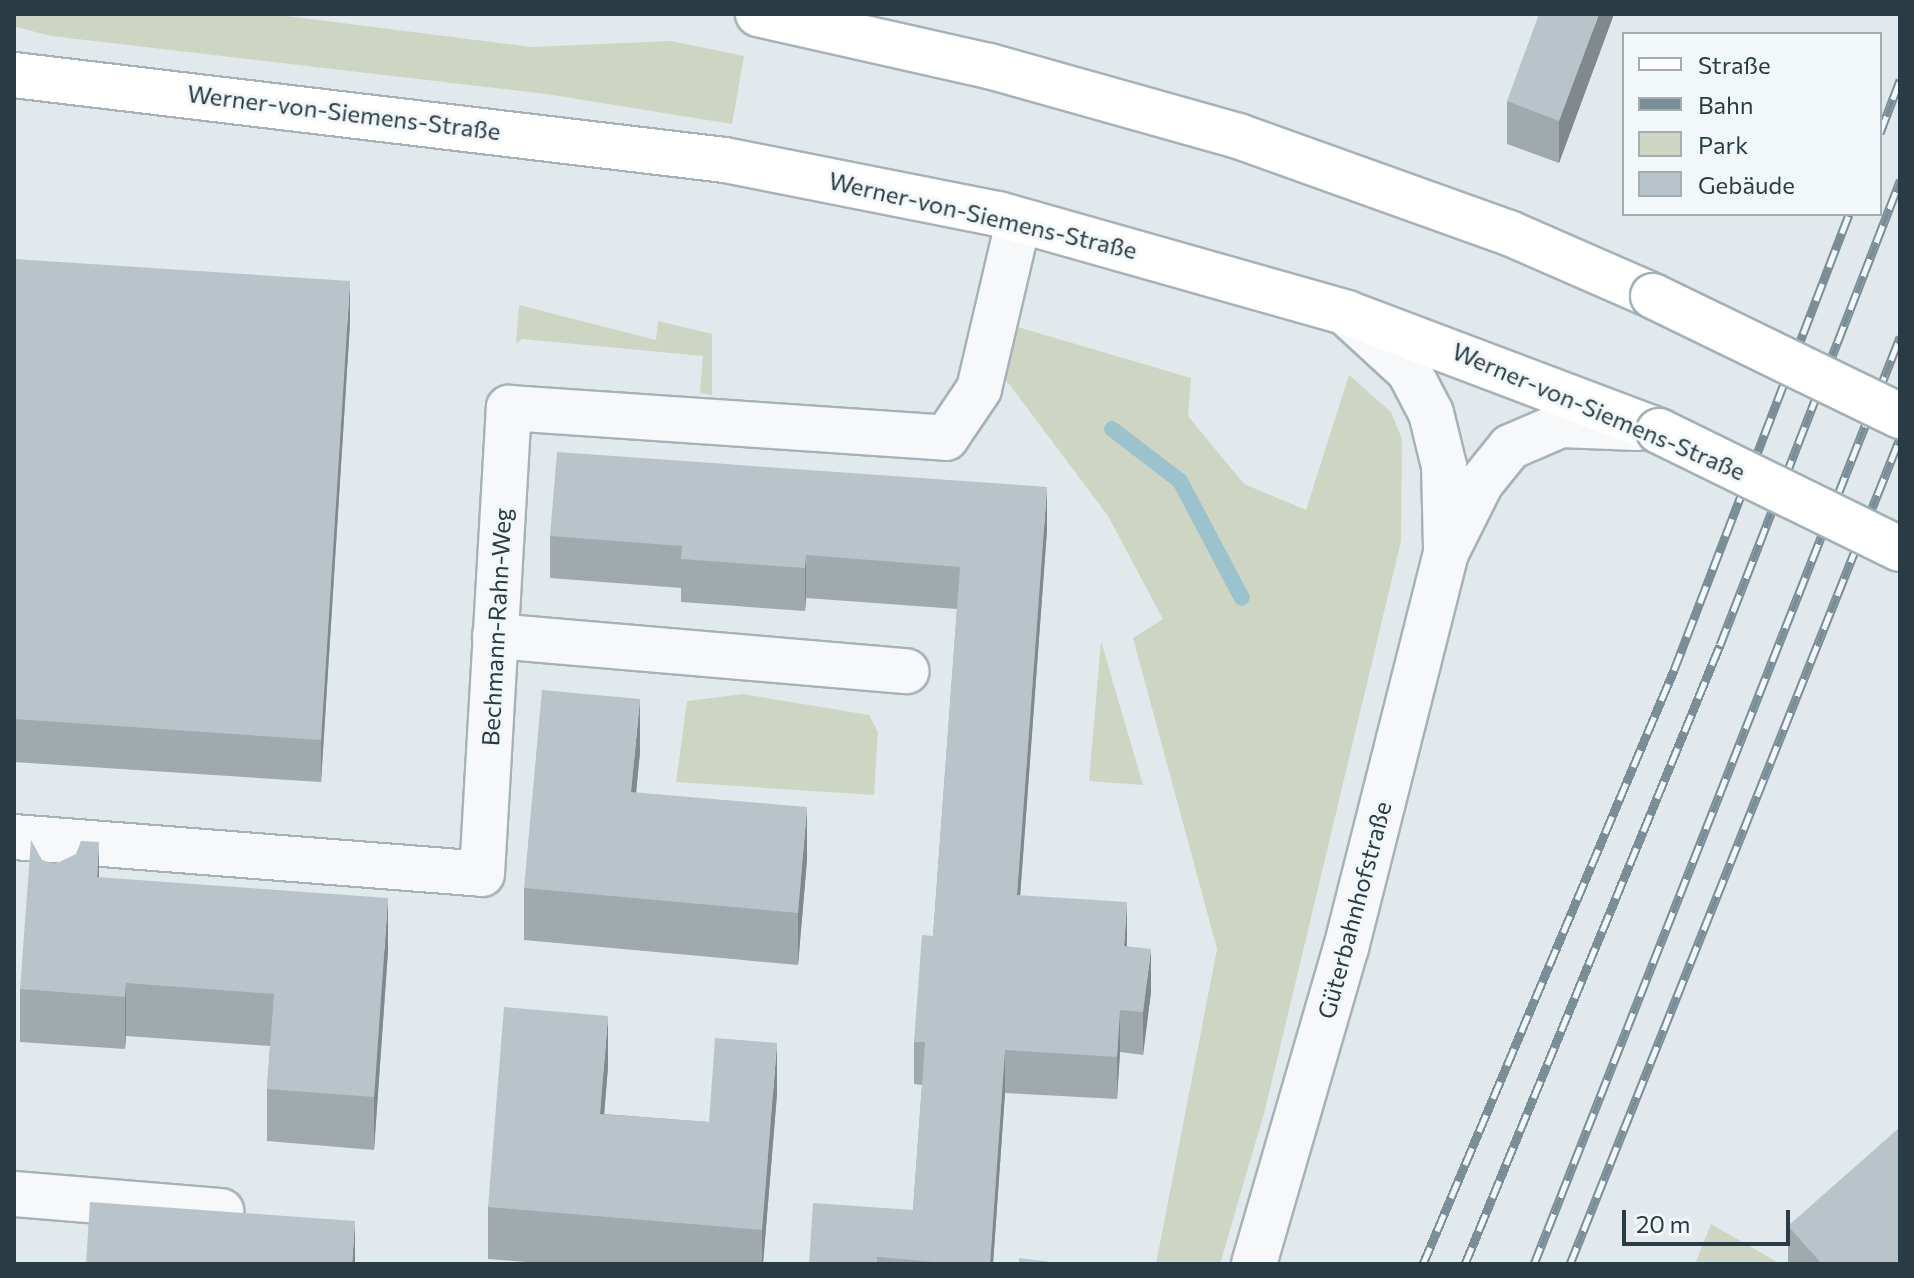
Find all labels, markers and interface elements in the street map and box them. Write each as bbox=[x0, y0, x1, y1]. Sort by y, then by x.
legend bbox=[1622, 32, 1882, 216]
text: Straße bbox=[1698, 50, 1771, 79]
street label: Werner-von-Siemens-Straße bbox=[186, 78, 502, 146]
text: Bahn bbox=[1698, 90, 1754, 119]
text: Park bbox=[1698, 130, 1748, 159]
street label: Werner-von-Siemens-Straße bbox=[826, 165, 1140, 265]
text: Gebäude bbox=[1698, 170, 1795, 199]
street label: Werner-von-Siemens-Straße bbox=[1448, 336, 1750, 486]
street label: Bechmann-Rahn-Weg bbox=[475, 507, 517, 747]
street label: Güterbahnhofstraße bbox=[1311, 798, 1397, 1022]
scale bar bbox=[1626, 1194, 1794, 1244]
text: 20 m bbox=[1636, 1209, 1690, 1238]

